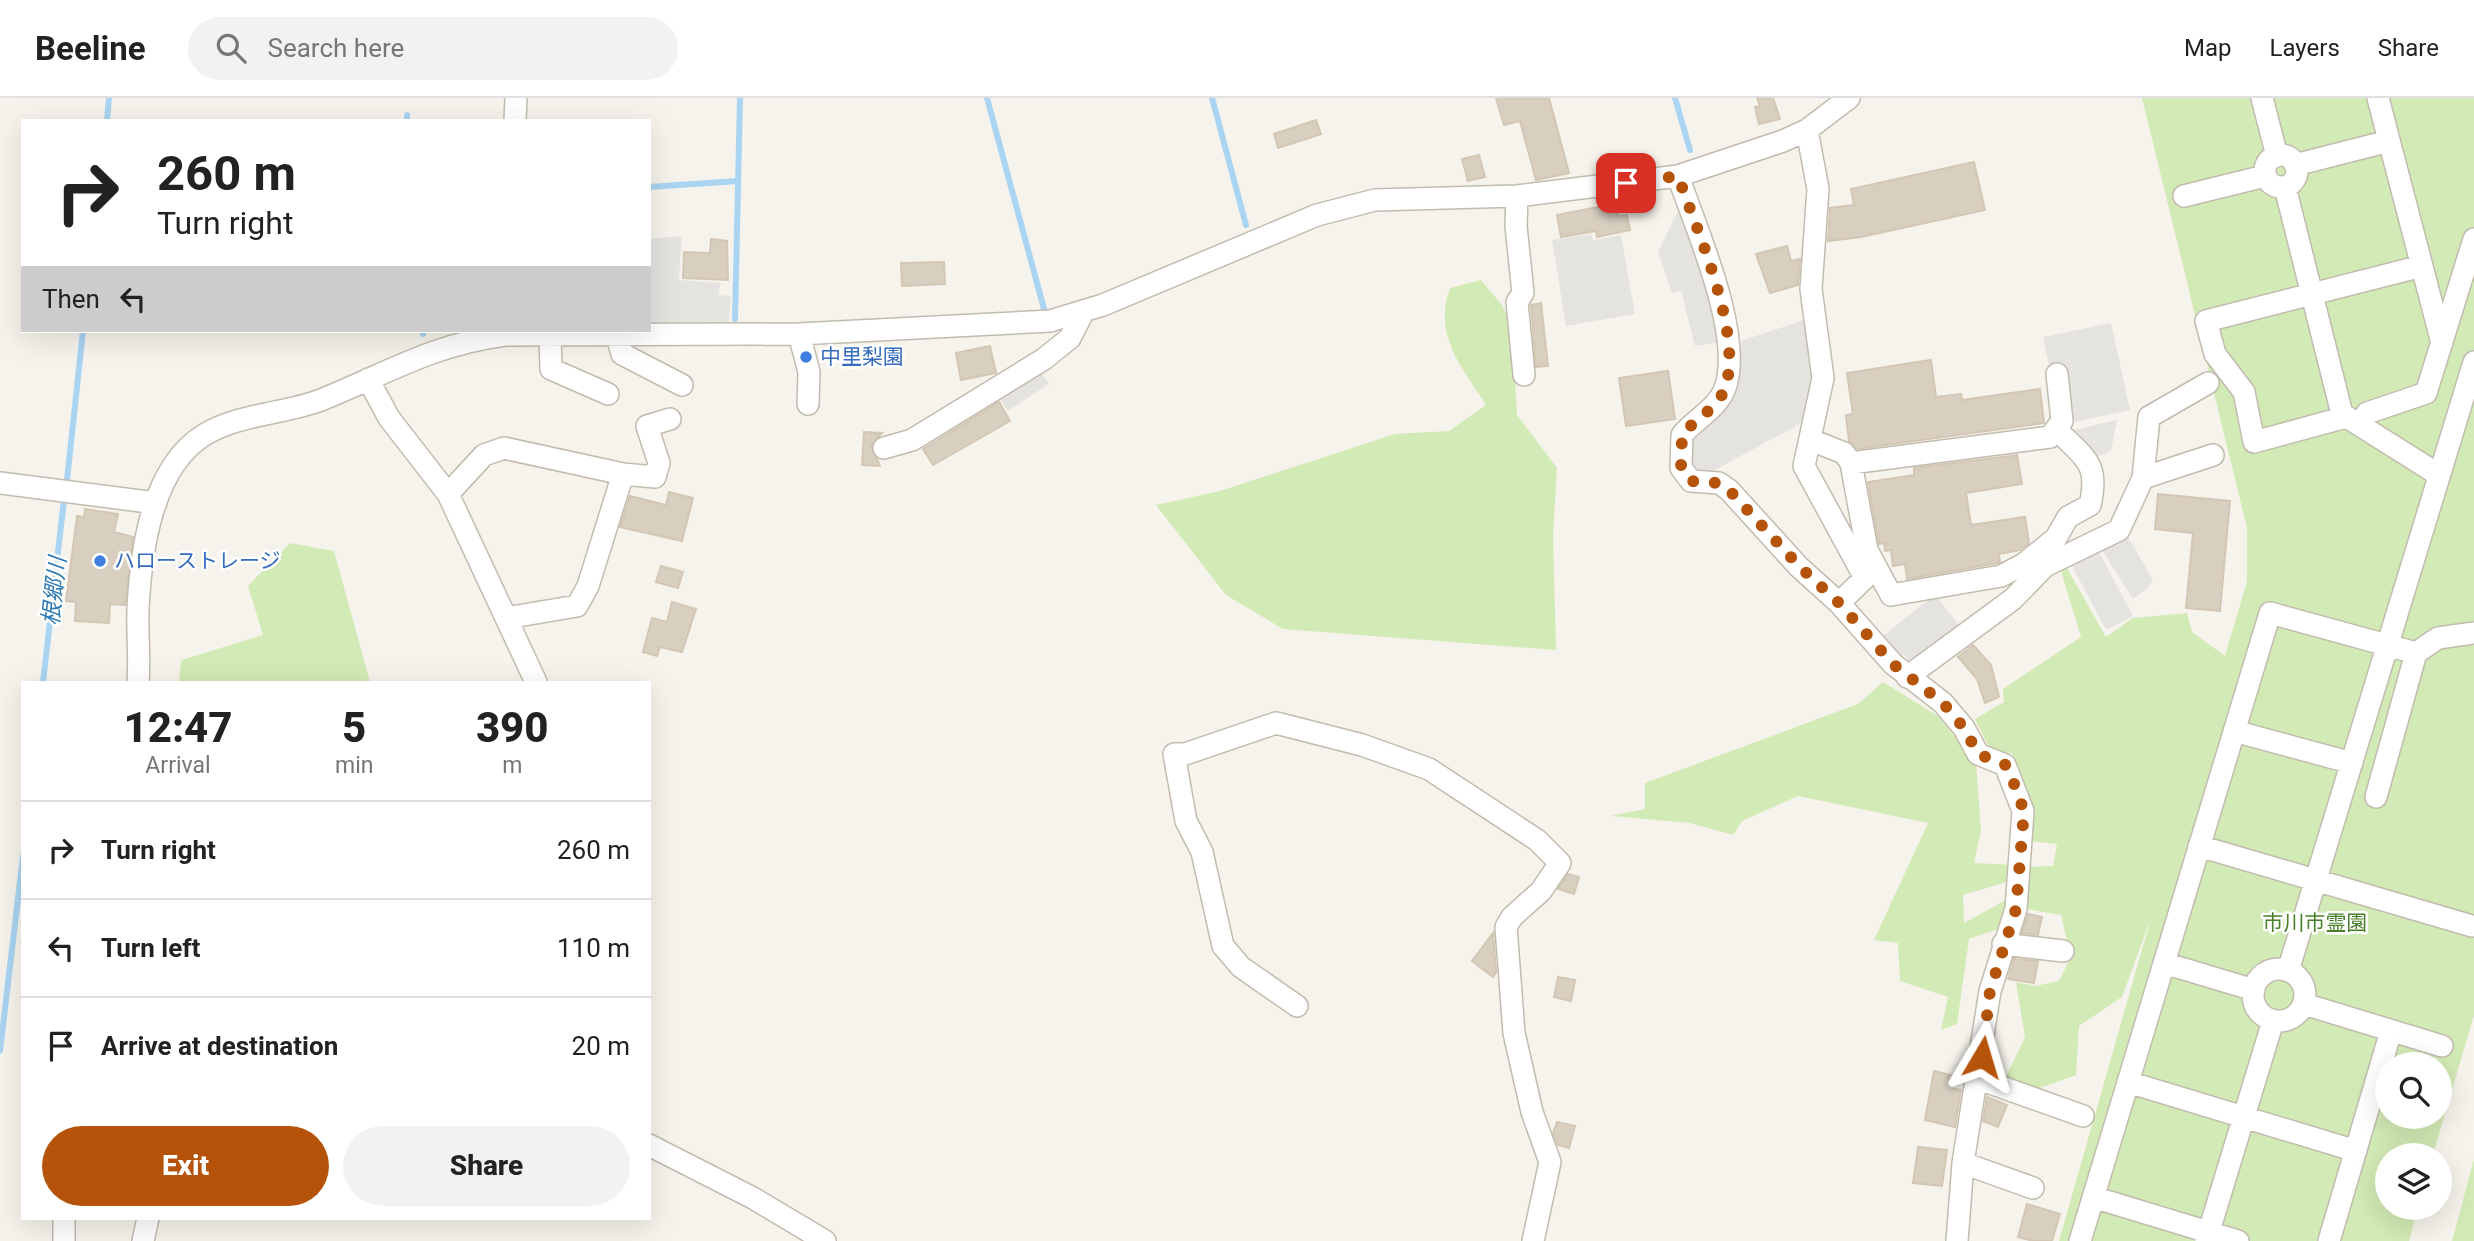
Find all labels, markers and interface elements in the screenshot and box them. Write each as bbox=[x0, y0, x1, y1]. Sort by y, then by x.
search box bbox=[188, 17, 678, 80]
text: Beeline bbox=[35, 29, 146, 68]
icon: search bbox=[212, 29, 250, 67]
text: Search here bbox=[268, 33, 404, 63]
text: Map bbox=[2184, 34, 2232, 62]
text: Layers bbox=[2270, 34, 2340, 62]
text: Share bbox=[2378, 34, 2439, 62]
text: 260 m bbox=[157, 145, 296, 202]
icon: right bbox=[42, 147, 133, 238]
pin bbox=[1596, 153, 1656, 213]
icon: arrive bbox=[1607, 164, 1645, 202]
text: Turn right bbox=[157, 204, 293, 242]
icon: left bbox=[114, 280, 152, 318]
text: Then bbox=[42, 284, 100, 314]
place label: 中里梨園 bbox=[820, 345, 904, 369]
marker: 中里梨園 bbox=[798, 349, 814, 365]
place label: ハローストレージ bbox=[114, 549, 281, 573]
water label: 根郷川 bbox=[37, 552, 72, 627]
marker: ハローストレージ bbox=[92, 553, 108, 569]
text: 12:47 bbox=[123, 703, 233, 752]
text: 5 bbox=[342, 703, 366, 752]
text: 390 bbox=[476, 703, 549, 752]
text: Arrival bbox=[145, 752, 211, 779]
text: min bbox=[335, 752, 373, 779]
text: m bbox=[502, 752, 522, 779]
icon: right bbox=[42, 831, 80, 869]
text: Turn right bbox=[101, 835, 216, 865]
text: 260 m bbox=[557, 835, 630, 865]
park label: 市川市霊園 bbox=[2263, 911, 2368, 935]
icon: left bbox=[42, 929, 80, 967]
text: Turn left bbox=[101, 933, 200, 963]
text: 110 m bbox=[557, 933, 630, 963]
position arrow bbox=[1945, 1020, 2019, 1094]
icon: arrive bbox=[42, 1027, 80, 1065]
text: Arrive at destination bbox=[101, 1031, 338, 1061]
text: 20 m bbox=[572, 1031, 630, 1061]
map controls bbox=[2375, 1052, 2452, 1220]
button: search bbox=[2375, 1052, 2452, 1129]
button: Exit bbox=[42, 1126, 329, 1206]
button: Share bbox=[343, 1126, 630, 1206]
button: layers bbox=[2375, 1143, 2452, 1220]

